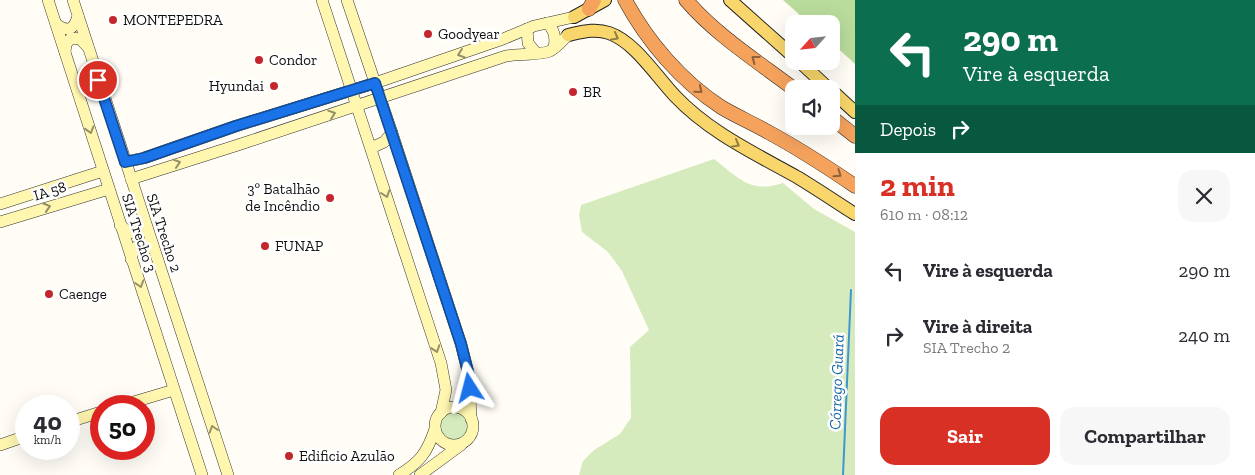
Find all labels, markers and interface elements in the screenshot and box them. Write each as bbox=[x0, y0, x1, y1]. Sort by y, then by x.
place label: MONTEPEDRA bbox=[123, 11, 223, 29]
marker: MONTEPEDRA bbox=[107, 14, 119, 26]
north arrow bbox=[785, 15, 840, 70]
map controls bbox=[785, 15, 840, 135]
text: 290 m bbox=[963, 18, 1058, 60]
icon: left bbox=[880, 20, 945, 85]
place label: Goodyear bbox=[438, 25, 500, 43]
marker: Goodyear bbox=[422, 28, 434, 40]
one-way arrow bbox=[610, 30, 619, 40]
one-way arrow bbox=[458, 48, 466, 58]
place label: Condor bbox=[269, 51, 317, 69]
marker: Condor bbox=[253, 54, 265, 66]
one-way arrow bbox=[751, 56, 761, 65]
pin bbox=[77, 59, 119, 101]
text: Vire à esquerda bbox=[963, 60, 1110, 87]
icon: arrive bbox=[84, 66, 112, 94]
place label: Hyundai bbox=[209, 77, 264, 95]
marker: Hyundai bbox=[268, 80, 280, 92]
button: sound bbox=[785, 80, 840, 135]
place label: BR bbox=[583, 83, 602, 101]
one-way arrow bbox=[694, 85, 703, 94]
marker: BR bbox=[567, 86, 579, 98]
one-way arrow bbox=[327, 109, 335, 119]
icon: right bbox=[946, 115, 974, 143]
text: Depois bbox=[880, 118, 936, 141]
one-way arrow bbox=[85, 125, 95, 133]
one-way arrow bbox=[731, 137, 740, 147]
one-way arrow bbox=[172, 159, 181, 169]
one-way arrow bbox=[832, 168, 842, 177]
text: 2 min bbox=[880, 168, 955, 204]
button: close bbox=[1178, 170, 1230, 222]
street label: IA 58 bbox=[31, 178, 69, 204]
place label: 3º Batalhão de Incêndio bbox=[245, 180, 320, 215]
one-way arrow bbox=[380, 190, 390, 198]
street label: SIA Trecho 2 bbox=[143, 191, 185, 275]
street label: SIA Trecho 3 bbox=[118, 192, 160, 274]
marker: 3º Batalhão de Incêndio bbox=[324, 192, 336, 204]
one-way arrow bbox=[42, 203, 50, 213]
text: 610 m · 08:12 bbox=[880, 205, 968, 224]
place label: FUNAP bbox=[275, 237, 324, 255]
marker: FUNAP bbox=[259, 240, 271, 252]
icon: left bbox=[880, 257, 908, 285]
text: Vire à esquerda bbox=[923, 259, 1053, 282]
text: 290 m bbox=[1178, 259, 1230, 282]
one-way arrow bbox=[134, 280, 144, 288]
place label: Caenge bbox=[59, 285, 107, 303]
marker: Caenge bbox=[43, 288, 55, 300]
text: Vire à direita bbox=[923, 315, 1032, 338]
icon: right bbox=[880, 322, 908, 350]
text: 240 m bbox=[1178, 324, 1230, 347]
water label: Córrego Guará bbox=[825, 334, 848, 430]
text: SIA Trecho 2 bbox=[923, 338, 1010, 357]
one-way arrow bbox=[430, 344, 440, 353]
position arrow bbox=[443, 361, 495, 413]
speed limit sign: 50 bbox=[90, 395, 155, 460]
text: 40 bbox=[33, 406, 62, 436]
button: Sair bbox=[880, 407, 1050, 465]
button: Compartilhar bbox=[1060, 407, 1230, 465]
one-way arrow bbox=[209, 425, 219, 433]
text: km/h bbox=[34, 433, 61, 447]
place label: Edificio Azulão bbox=[299, 447, 395, 465]
marker: Edificio Azulão bbox=[283, 450, 295, 462]

